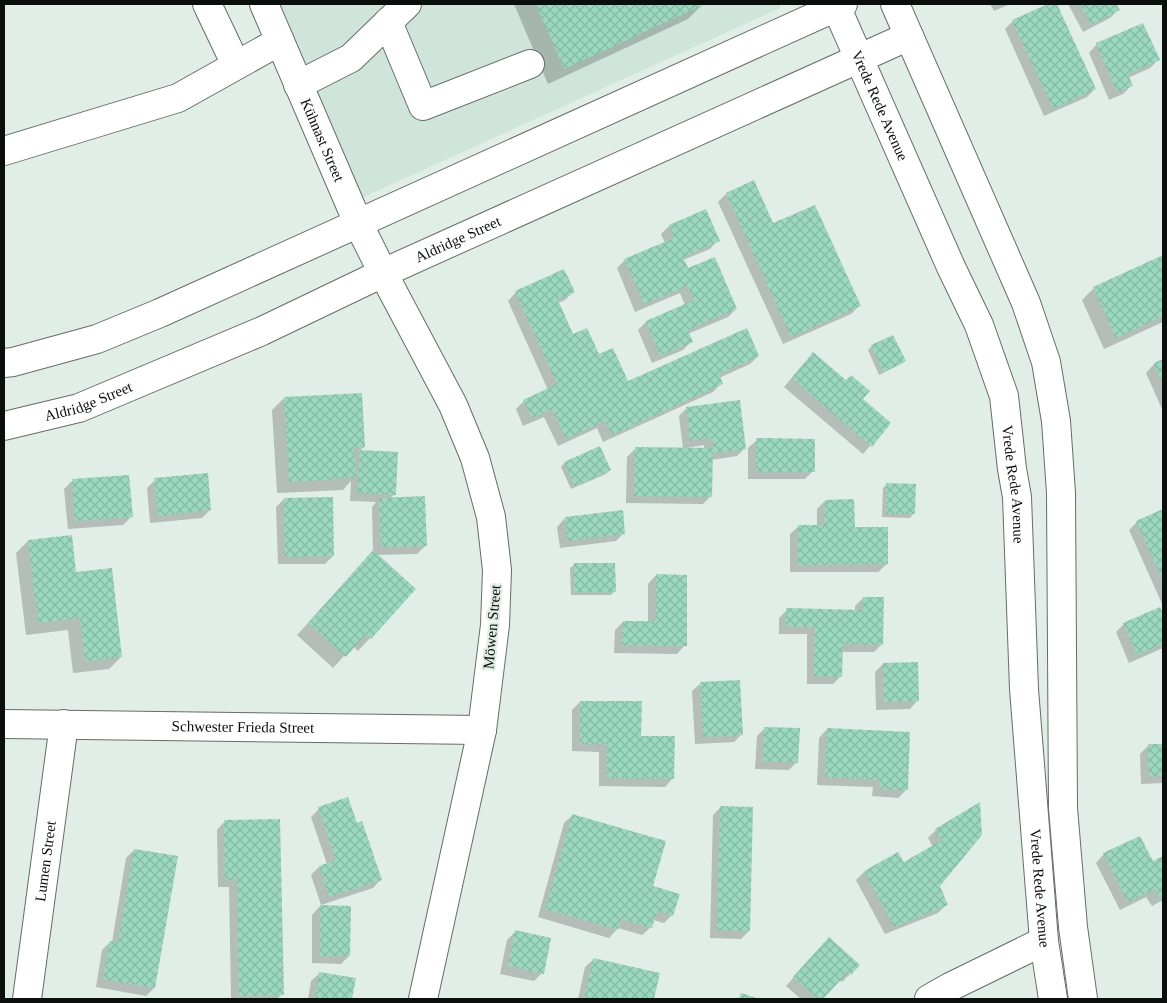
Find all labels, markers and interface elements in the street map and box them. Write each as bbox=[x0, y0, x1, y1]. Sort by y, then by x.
street label: Vrede Rede Avenue bbox=[848, 48, 911, 163]
street label: Kühnast Street bbox=[298, 96, 348, 185]
street label: Aldridge Street bbox=[413, 213, 504, 265]
street label: Aldridge Street bbox=[43, 378, 135, 424]
street label: Vrede Rede Avenue bbox=[999, 424, 1027, 544]
street label: Möwen Street bbox=[480, 583, 504, 670]
street label: Schwester Frieda Street bbox=[172, 718, 315, 736]
street label: Lumen Street bbox=[32, 819, 59, 903]
street label: Vrede Rede Avenue bbox=[1027, 828, 1053, 949]

